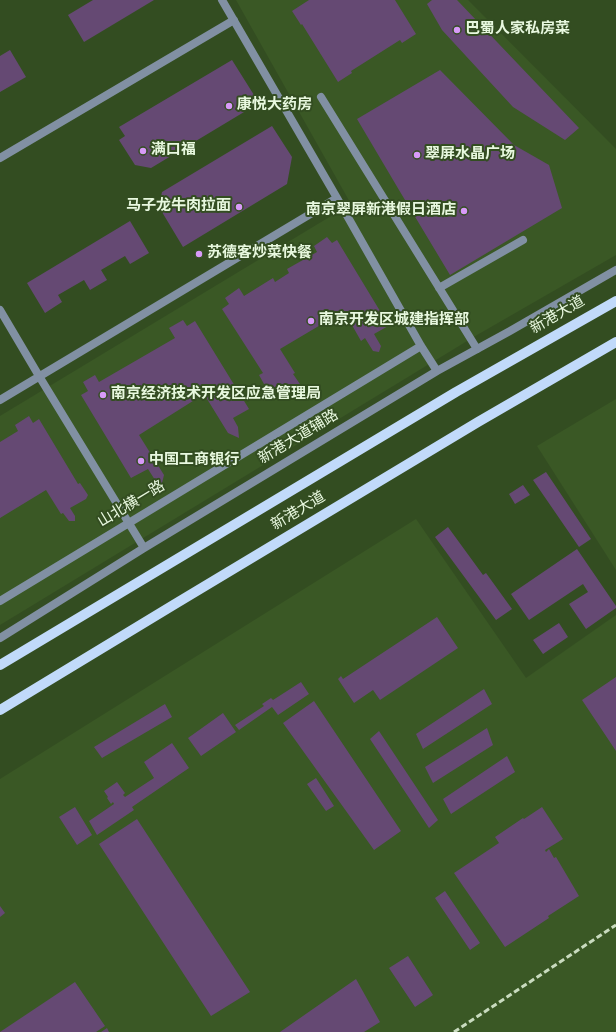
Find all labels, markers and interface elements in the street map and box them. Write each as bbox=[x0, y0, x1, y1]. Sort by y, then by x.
place label: 巴蜀人家私房菜 bbox=[465, 21, 570, 39]
marker: 巴蜀人家私房菜 bbox=[452, 25, 462, 35]
place label: 康悦大药房 bbox=[237, 97, 312, 115]
marker: 康悦大药房 bbox=[224, 101, 234, 111]
place label: 满口福 bbox=[151, 142, 196, 160]
marker: 满口福 bbox=[138, 146, 148, 156]
place label: 翠屏水晶广场 bbox=[425, 146, 515, 164]
marker: 翠屏水晶广场 bbox=[412, 150, 422, 160]
place label: 马子龙牛肉拉面 bbox=[126, 198, 231, 216]
marker: 马子龙牛肉拉面 bbox=[234, 202, 244, 212]
place label: 南京翠屏新港假日酒店 bbox=[306, 202, 456, 220]
marker: 南京翠屏新港假日酒店 bbox=[459, 206, 469, 216]
place label: 苏德客炒菜快餐 bbox=[207, 245, 312, 263]
marker: 苏德客炒菜快餐 bbox=[194, 249, 204, 259]
street label: 新港大道 bbox=[528, 293, 588, 339]
place label: 南京开发区城建指挥部 bbox=[319, 312, 469, 330]
marker: 南京开发区城建指挥部 bbox=[306, 316, 316, 326]
place label: 南京经济技术开发区应急管理局 bbox=[111, 386, 321, 404]
marker: 南京经济技术开发区应急管理局 bbox=[98, 390, 108, 400]
street label: 新港大道辅路 bbox=[256, 407, 342, 469]
place label: 中国工商银行 bbox=[149, 452, 239, 470]
marker: 中国工商银行 bbox=[136, 456, 146, 466]
street label: 山北横一路 bbox=[95, 478, 169, 532]
street label: 新港大道 bbox=[269, 489, 329, 535]

